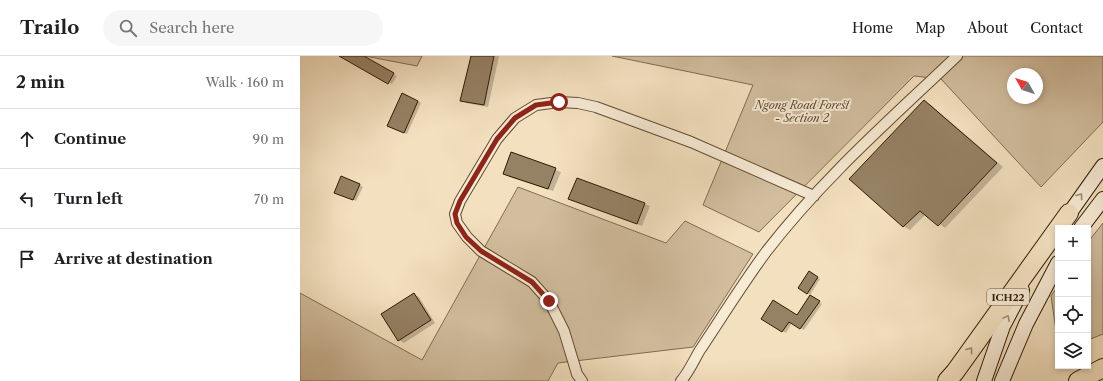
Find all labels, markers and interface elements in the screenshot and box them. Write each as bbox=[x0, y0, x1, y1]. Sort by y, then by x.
search box bbox=[103, 10, 383, 46]
text: Trailo bbox=[20, 16, 79, 39]
icon: search bbox=[117, 17, 139, 39]
text: Search here bbox=[149, 18, 234, 37]
text: Home bbox=[852, 19, 893, 37]
text: Map bbox=[915, 19, 945, 37]
text: About bbox=[967, 19, 1008, 37]
text: Contact bbox=[1030, 19, 1083, 37]
north arrow bbox=[1007, 68, 1043, 104]
text: 2 min bbox=[16, 72, 65, 92]
text: Walk · 160 m bbox=[205, 74, 284, 90]
route start bbox=[550, 93, 568, 111]
park label: Ngong Road Forest - Section 2 bbox=[754, 98, 850, 125]
icon: ahead bbox=[16, 128, 38, 150]
text: Continue bbox=[54, 129, 126, 148]
text: 90 m bbox=[253, 131, 284, 147]
icon: left bbox=[16, 188, 38, 210]
text: Turn left bbox=[54, 189, 123, 208]
text: 70 m bbox=[254, 191, 284, 207]
one-way arrow bbox=[1076, 194, 1083, 201]
map controls bbox=[1055, 225, 1091, 369]
button: + bbox=[1055, 225, 1091, 261]
icon: arrive bbox=[16, 248, 38, 270]
text: Arrive at destination bbox=[54, 249, 213, 268]
button: − bbox=[1055, 261, 1091, 297]
road number: ICH22 bbox=[987, 289, 1029, 305]
route end bbox=[540, 292, 558, 310]
button: locate bbox=[1055, 297, 1091, 333]
one-way arrow bbox=[1002, 315, 1010, 322]
button: layers bbox=[1055, 333, 1091, 369]
one-way arrow bbox=[965, 347, 973, 354]

